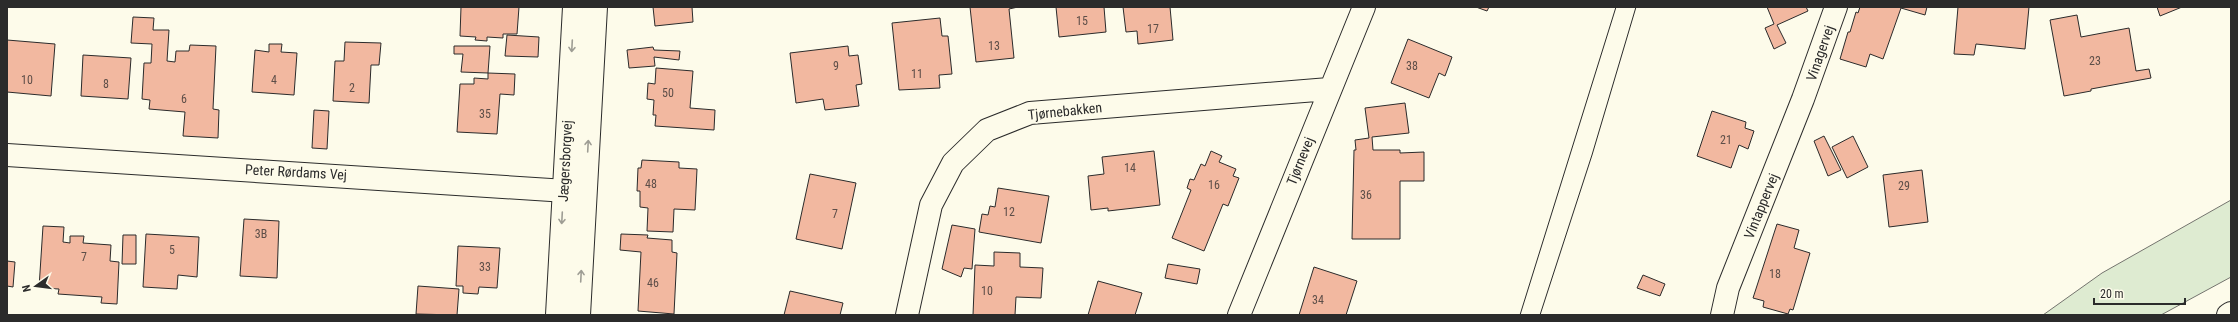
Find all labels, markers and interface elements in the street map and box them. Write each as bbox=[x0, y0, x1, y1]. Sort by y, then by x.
house number: 15 bbox=[1076, 14, 1088, 28]
house number: 17 bbox=[1147, 22, 1159, 36]
street label: Vinagervej bbox=[1803, 23, 1837, 83]
one-way arrow bbox=[568, 39, 575, 52]
house number: 13 bbox=[988, 39, 1000, 53]
house number: 23 bbox=[2089, 54, 2101, 68]
house number: 9 bbox=[833, 59, 839, 73]
house number: 38 bbox=[1406, 59, 1418, 73]
house number: 11 bbox=[911, 67, 923, 81]
house number: 10 bbox=[21, 73, 33, 87]
house number: 4 bbox=[271, 73, 277, 87]
house number: 8 bbox=[103, 77, 109, 91]
house number: 2 bbox=[349, 81, 355, 95]
house number: 50 bbox=[662, 86, 674, 100]
house number: 6 bbox=[181, 92, 187, 106]
street label: Tjørnebakken bbox=[1027, 99, 1103, 123]
house number: 35 bbox=[479, 107, 491, 121]
street label: Jægersborgvej bbox=[555, 120, 575, 202]
house number: 21 bbox=[1720, 133, 1732, 147]
street label: Tjørnevej bbox=[1283, 135, 1317, 187]
one-way arrow bbox=[585, 140, 592, 153]
street label: Peter Rørdams Vej bbox=[245, 161, 347, 183]
house number: 14 bbox=[1124, 161, 1136, 175]
street label: Vintappervej bbox=[1741, 171, 1781, 241]
house number: 48 bbox=[645, 177, 657, 191]
house number: 16 bbox=[1208, 178, 1220, 192]
house number: 29 bbox=[1898, 179, 1910, 193]
house number: 36 bbox=[1360, 188, 1372, 202]
house number: 12 bbox=[1003, 205, 1015, 219]
house number: 7 bbox=[832, 207, 838, 221]
one-way arrow bbox=[559, 211, 566, 224]
house number: 3B bbox=[255, 227, 267, 241]
house number: 5 bbox=[169, 243, 175, 257]
house number: 7 bbox=[81, 250, 87, 264]
house number: 33 bbox=[479, 260, 491, 274]
north arrow bbox=[16, 266, 56, 306]
house number: 18 bbox=[1769, 267, 1781, 281]
one-way arrow bbox=[578, 270, 585, 283]
house number: 46 bbox=[647, 276, 659, 290]
scale bar bbox=[2094, 280, 2185, 306]
text: N bbox=[20, 283, 34, 293]
house number: 10 bbox=[981, 284, 993, 298]
text: 20 m bbox=[2100, 287, 2124, 301]
house number: 34 bbox=[1312, 293, 1324, 307]

